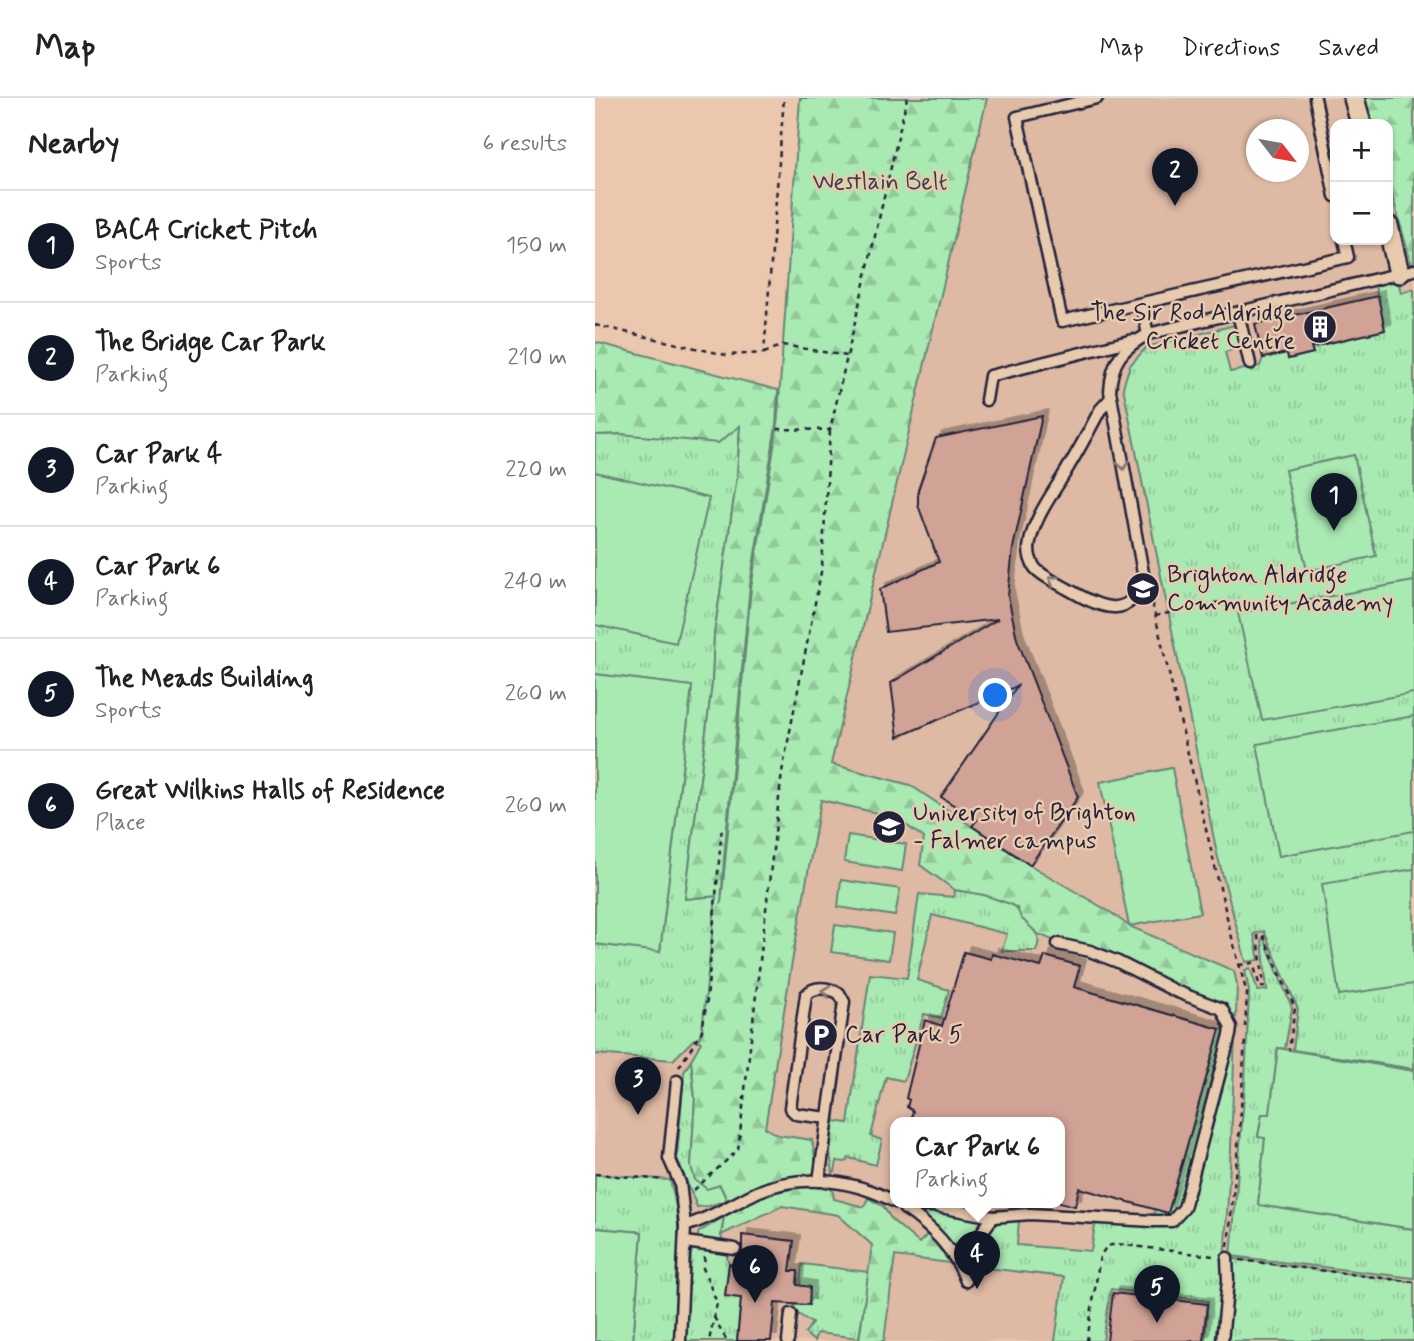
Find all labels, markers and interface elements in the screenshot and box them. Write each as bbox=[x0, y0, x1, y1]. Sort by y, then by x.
text: Map bbox=[35, 26, 95, 70]
text: Map bbox=[1100, 33, 1144, 64]
text: Directions bbox=[1182, 33, 1280, 64]
text: Saved bbox=[1318, 33, 1379, 64]
north arrow bbox=[1246, 119, 1309, 182]
map controls bbox=[1330, 119, 1393, 245]
button: + bbox=[1330, 119, 1393, 182]
text: Nearby bbox=[28, 124, 119, 163]
text: 6 results bbox=[483, 129, 567, 159]
pin: 2 bbox=[1152, 148, 1198, 206]
park label: Westlain Belt bbox=[812, 167, 948, 198]
button: − bbox=[1330, 182, 1393, 245]
text: BACA Cricket Pitch bbox=[95, 214, 318, 248]
text: 1 bbox=[46, 231, 56, 261]
text: 150 m bbox=[506, 231, 567, 261]
text: Sports bbox=[95, 248, 162, 278]
place label: The Sir Rod Aldridge Cricket Centre bbox=[1090, 298, 1295, 357]
building icon: The Sir Rod Aldridge Cricket Centre bbox=[1301, 308, 1339, 346]
text: The Bridge Car Park bbox=[95, 326, 326, 360]
text: 2 bbox=[45, 343, 57, 373]
text: 210 m bbox=[507, 343, 567, 373]
text: Parking bbox=[95, 360, 168, 390]
text: Car Park 4 bbox=[95, 438, 222, 472]
text: 3 bbox=[46, 455, 56, 485]
text: 220 m bbox=[505, 455, 567, 485]
one-way arrow bbox=[1115, 459, 1130, 471]
text: Parking bbox=[95, 472, 168, 502]
pin: 1 bbox=[1311, 473, 1357, 531]
text: Car Park 6 bbox=[95, 550, 220, 584]
place label: Brighton Aldridge Community Academy bbox=[1167, 560, 1393, 619]
text: 4 bbox=[44, 567, 58, 597]
text: 240 m bbox=[503, 567, 567, 597]
school or university icon: Brighton Aldridge Community Academy bbox=[1124, 570, 1162, 608]
one-way arrow bbox=[1047, 576, 1060, 589]
text: Parking bbox=[95, 584, 168, 614]
text: The Meads Building bbox=[95, 662, 313, 696]
your location bbox=[978, 678, 1012, 712]
text: 5 bbox=[44, 679, 58, 709]
text: 260 m bbox=[505, 679, 567, 709]
text: Sports bbox=[95, 696, 162, 726]
text: Great Wilkins Halls of Residence bbox=[95, 774, 445, 808]
text: 6 bbox=[45, 791, 57, 821]
text: 260 m bbox=[505, 791, 567, 821]
place label: University of Brighton - Falmer campus bbox=[913, 798, 1136, 857]
text: Place bbox=[95, 808, 146, 838]
school or university icon: University of Brighton - Falmer campus bbox=[870, 808, 908, 846]
one-way arrow bbox=[820, 983, 832, 998]
parking icon: Car Park 5 bbox=[802, 1016, 840, 1054]
place label: Car Park 5 bbox=[845, 1020, 963, 1051]
pin: 3 bbox=[615, 1057, 661, 1115]
popup bbox=[890, 1117, 1065, 1208]
text: Car Park 6 bbox=[915, 1131, 1040, 1165]
text: Parking bbox=[915, 1165, 988, 1195]
pin: 4 bbox=[954, 1231, 1000, 1289]
pin: 6 bbox=[732, 1245, 778, 1303]
pin: 5 bbox=[1134, 1265, 1180, 1323]

